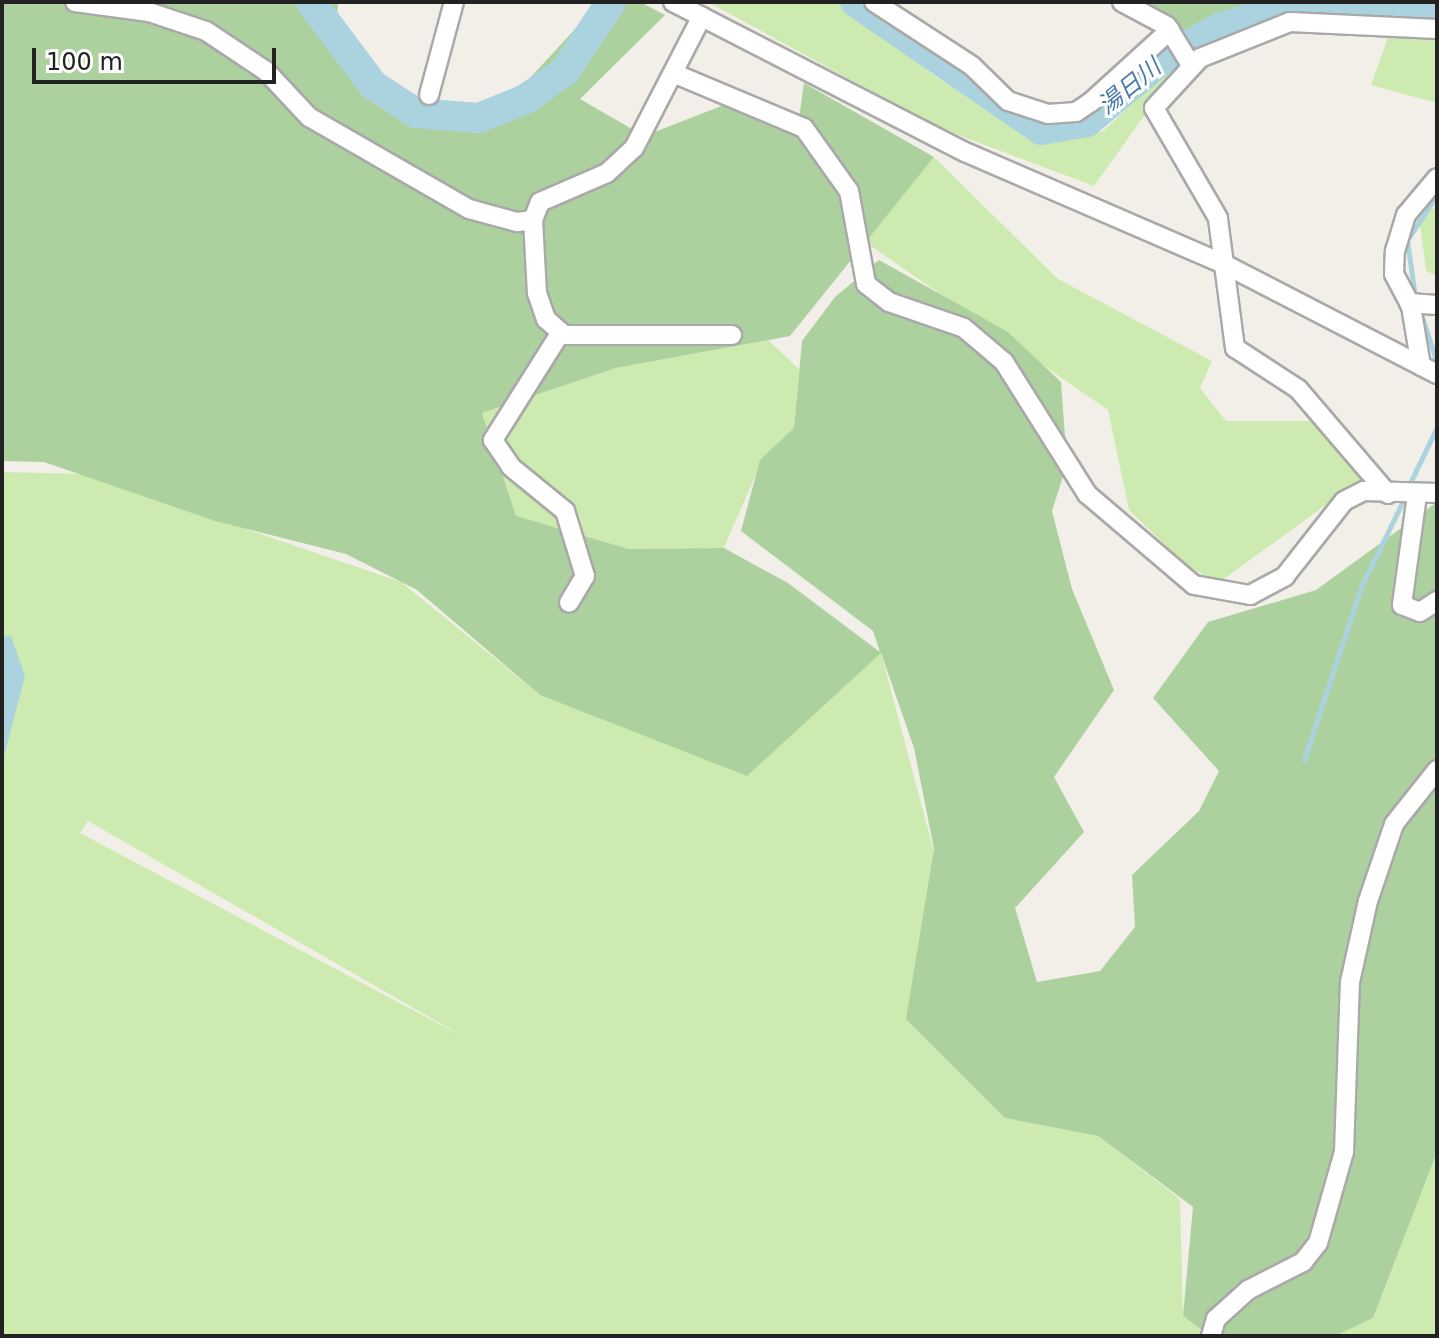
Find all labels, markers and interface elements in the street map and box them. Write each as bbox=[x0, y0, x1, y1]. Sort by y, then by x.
scale bar bbox=[36, 32, 280, 82]
text: 100 m bbox=[46, 48, 123, 76]
water label: 湯日川 bbox=[1093, 53, 1167, 121]

